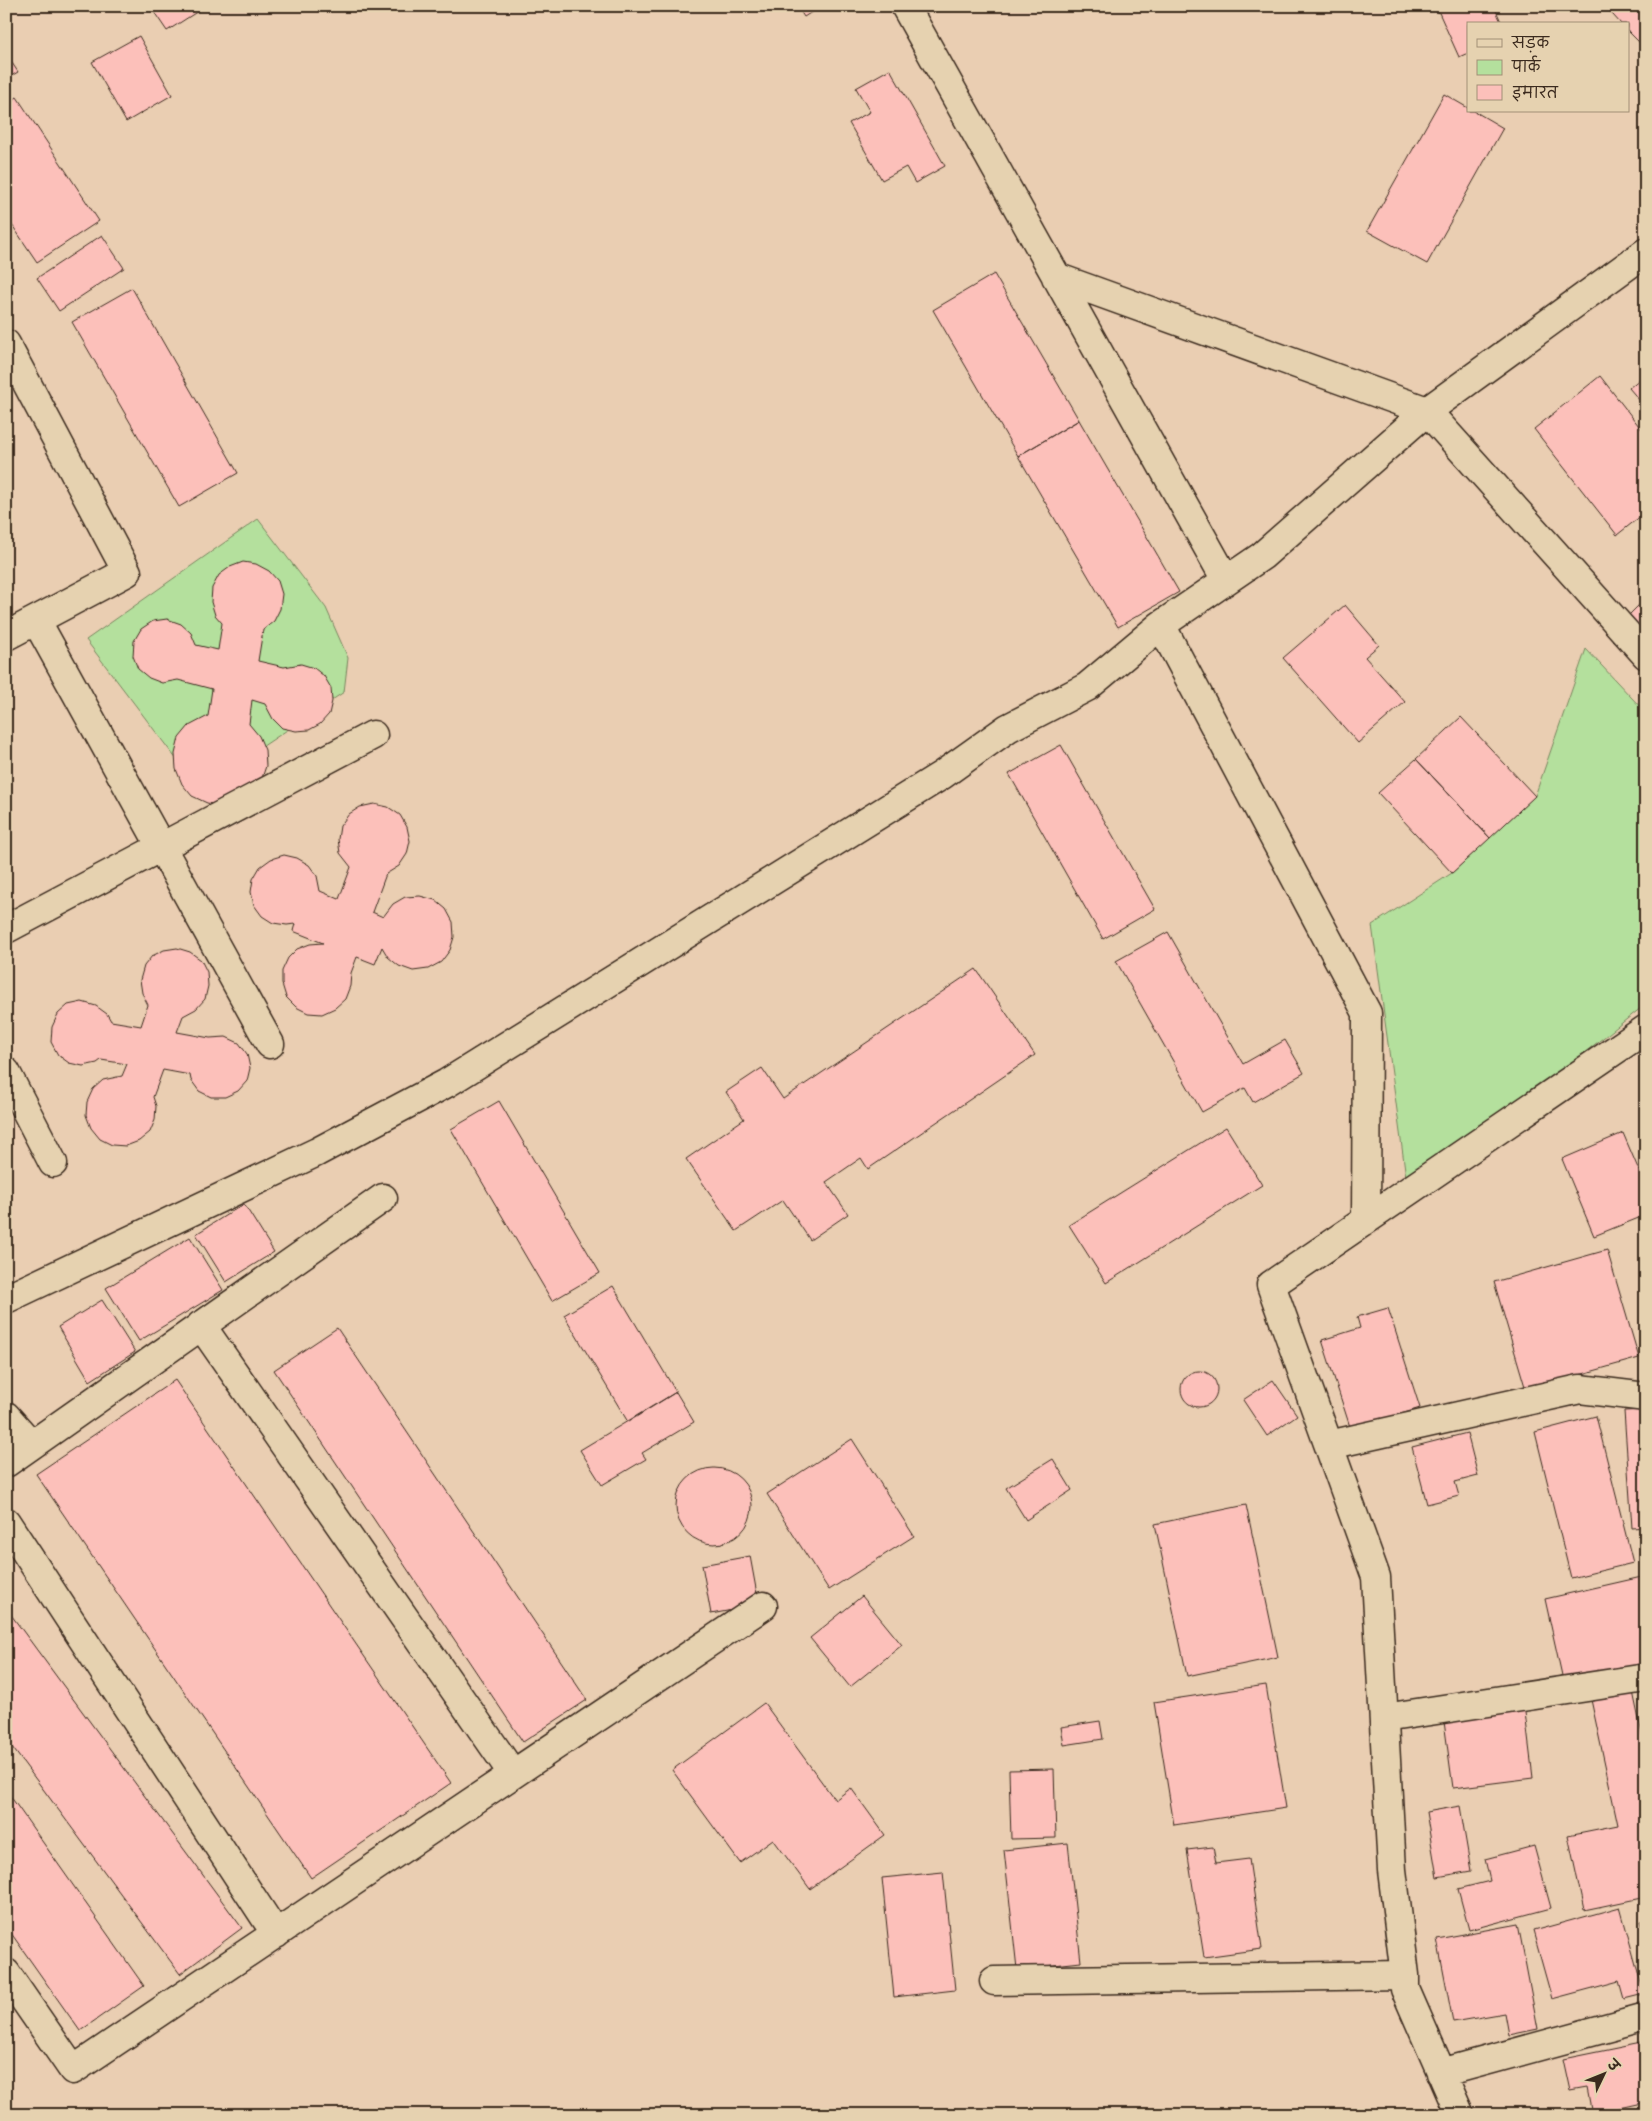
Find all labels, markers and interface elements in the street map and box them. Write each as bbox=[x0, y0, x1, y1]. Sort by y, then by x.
legend bbox=[1467, 22, 1630, 112]
text: सड़क bbox=[1511, 34, 1550, 53]
text: पार्क bbox=[1511, 55, 1542, 76]
text: इमारत bbox=[1512, 84, 1559, 102]
north arrow bbox=[1580, 2048, 1630, 2098]
text: उ bbox=[1602, 2055, 1624, 2076]

